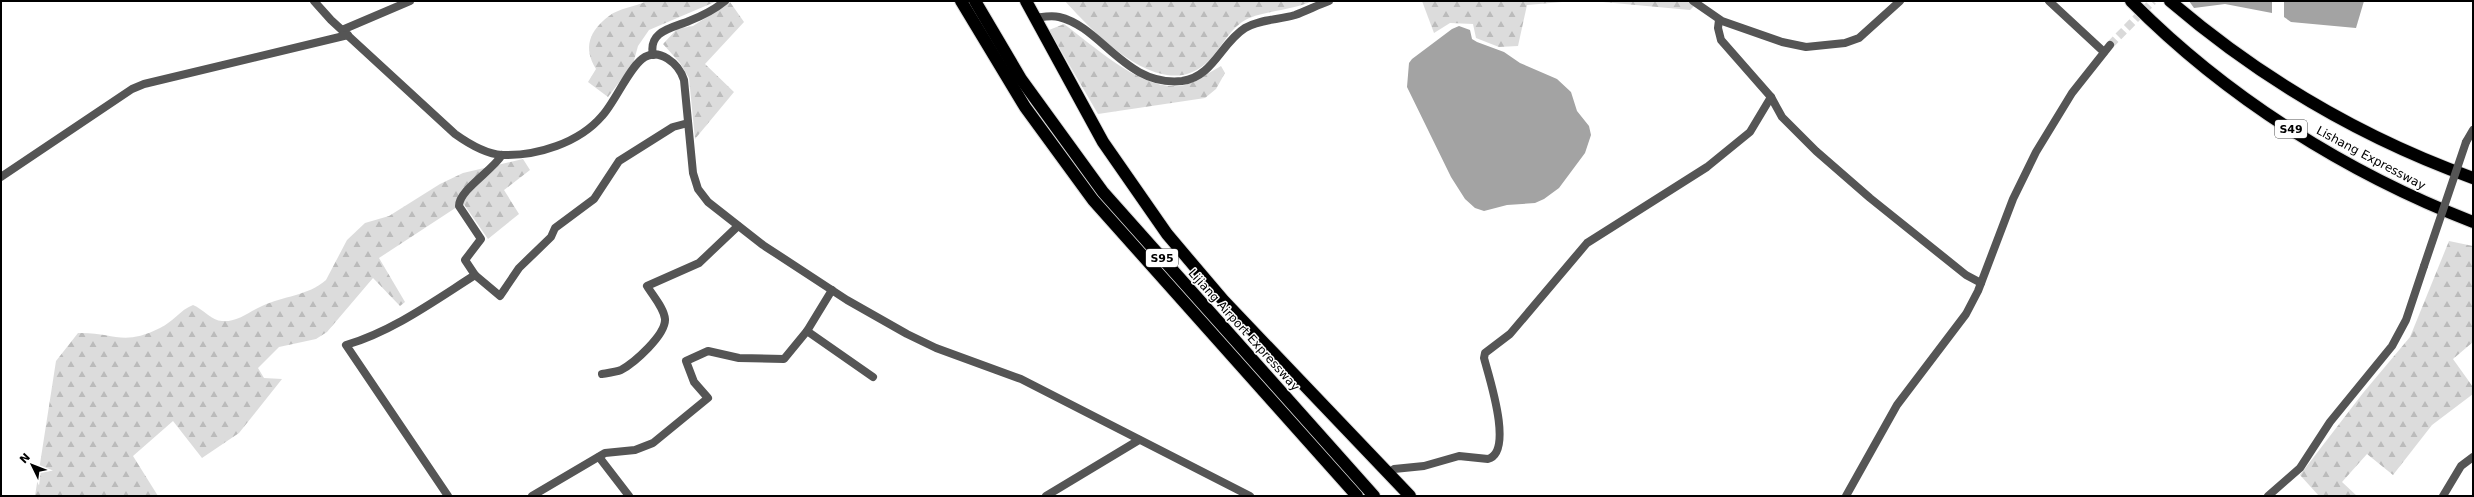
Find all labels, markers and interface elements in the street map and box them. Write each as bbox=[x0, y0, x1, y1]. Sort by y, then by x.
road number: S49 bbox=[2275, 120, 2307, 138]
street label: Lishang Expressway bbox=[2314, 123, 2428, 193]
road number: S95 bbox=[1146, 249, 1178, 267]
street label: Lijiang Airport Expressway bbox=[1186, 266, 1302, 394]
north arrow bbox=[12, 445, 52, 485]
text: N bbox=[17, 451, 33, 466]

